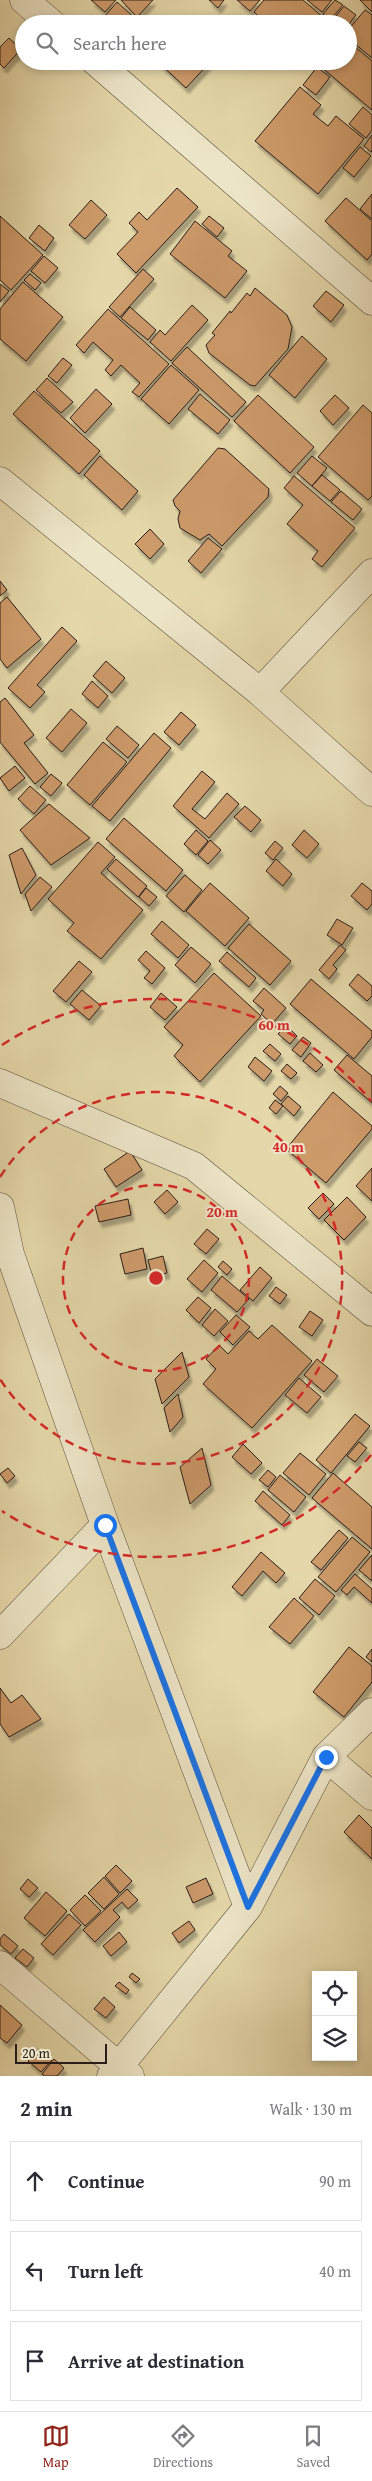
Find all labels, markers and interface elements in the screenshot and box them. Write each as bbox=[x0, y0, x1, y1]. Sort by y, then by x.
search box bbox=[15, 15, 357, 70]
icon: search bbox=[33, 29, 61, 57]
text: Search here bbox=[73, 29, 167, 57]
text: 60 m bbox=[258, 1014, 290, 1035]
text: 40 m bbox=[272, 1136, 304, 1157]
text: 20 m bbox=[206, 1201, 238, 1222]
centre of rings bbox=[147, 1269, 165, 1287]
route start bbox=[94, 1514, 117, 1537]
route end bbox=[315, 1746, 338, 1769]
map controls bbox=[312, 1971, 357, 2061]
button: locate bbox=[312, 1971, 357, 2016]
button: layers bbox=[312, 2016, 357, 2061]
scale bar bbox=[15, 2041, 108, 2064]
text: 20 m bbox=[22, 2043, 50, 2063]
text: 2 min bbox=[20, 2093, 72, 2124]
text: Walk · 130 m bbox=[269, 2097, 352, 2121]
icon: ahead bbox=[21, 2167, 49, 2195]
text: Continue bbox=[68, 2167, 145, 2195]
text: 90 m bbox=[319, 2169, 351, 2193]
icon: left bbox=[21, 2257, 49, 2285]
text: Turn left bbox=[68, 2257, 143, 2285]
text: 40 m bbox=[319, 2259, 351, 2283]
icon: arrive bbox=[21, 2347, 49, 2375]
text: Arrive at destination bbox=[68, 2347, 244, 2375]
tab: Map bbox=[42, 2422, 70, 2472]
tab: Directions bbox=[153, 2422, 213, 2472]
tab: Saved bbox=[296, 2422, 330, 2472]

